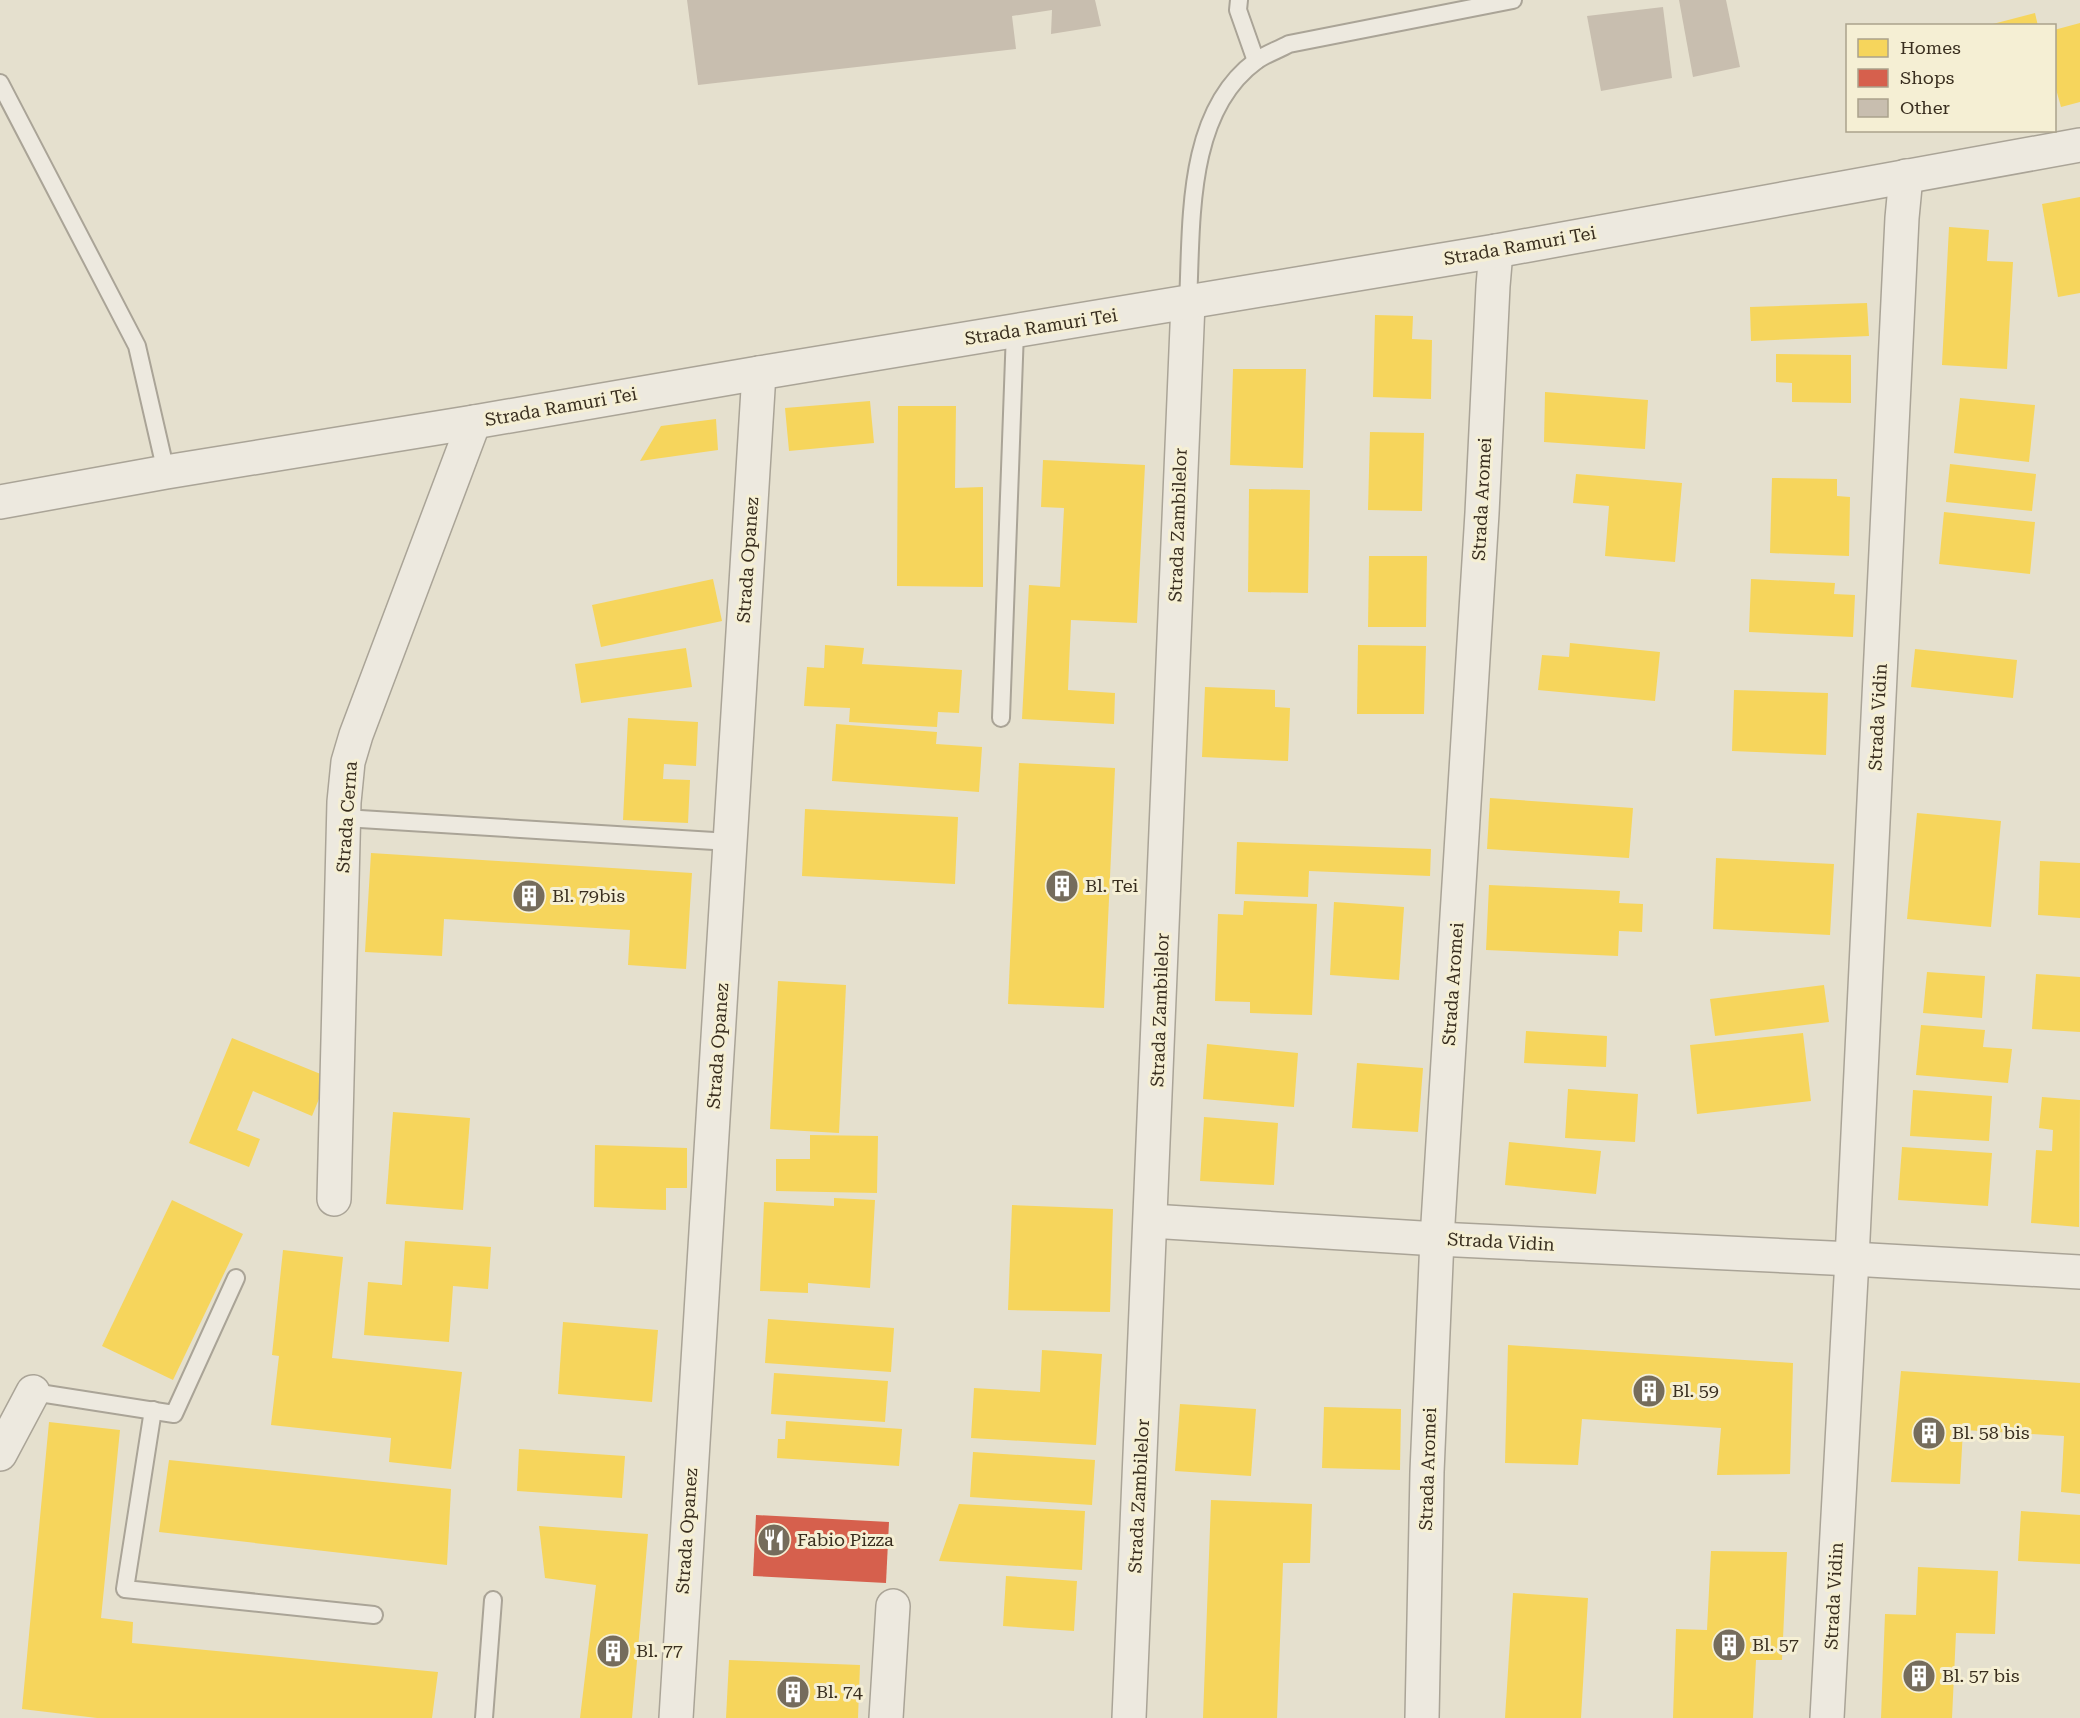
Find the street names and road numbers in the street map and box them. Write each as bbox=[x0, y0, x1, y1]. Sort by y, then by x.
street label: Strada Ramuri Tei bbox=[1442, 222, 1598, 269]
street label: Strada Ramuri Tei bbox=[963, 304, 1119, 349]
street label: Strada Ramuri Tei bbox=[483, 383, 639, 430]
street label: Strada Aromei bbox=[1468, 437, 1495, 561]
street label: Strada Zambilelor bbox=[1164, 447, 1191, 602]
street label: Strada Opanez bbox=[733, 496, 762, 624]
street label: Strada Vidin bbox=[1864, 662, 1891, 771]
street label: Strada Cerna bbox=[332, 760, 361, 874]
street label: Strada Aromei bbox=[1438, 921, 1467, 1046]
street label: Strada Zambilelor bbox=[1146, 932, 1173, 1087]
street label: Strada Opanez bbox=[703, 982, 732, 1110]
street label: Strada Vidin bbox=[1447, 1228, 1556, 1255]
street label: Strada Aromei bbox=[1415, 1407, 1440, 1531]
street label: Strada Zambilelor bbox=[1124, 1418, 1153, 1574]
street label: Strada Opanez bbox=[672, 1467, 701, 1595]
street label: Strada Vidin bbox=[1820, 1541, 1847, 1650]

